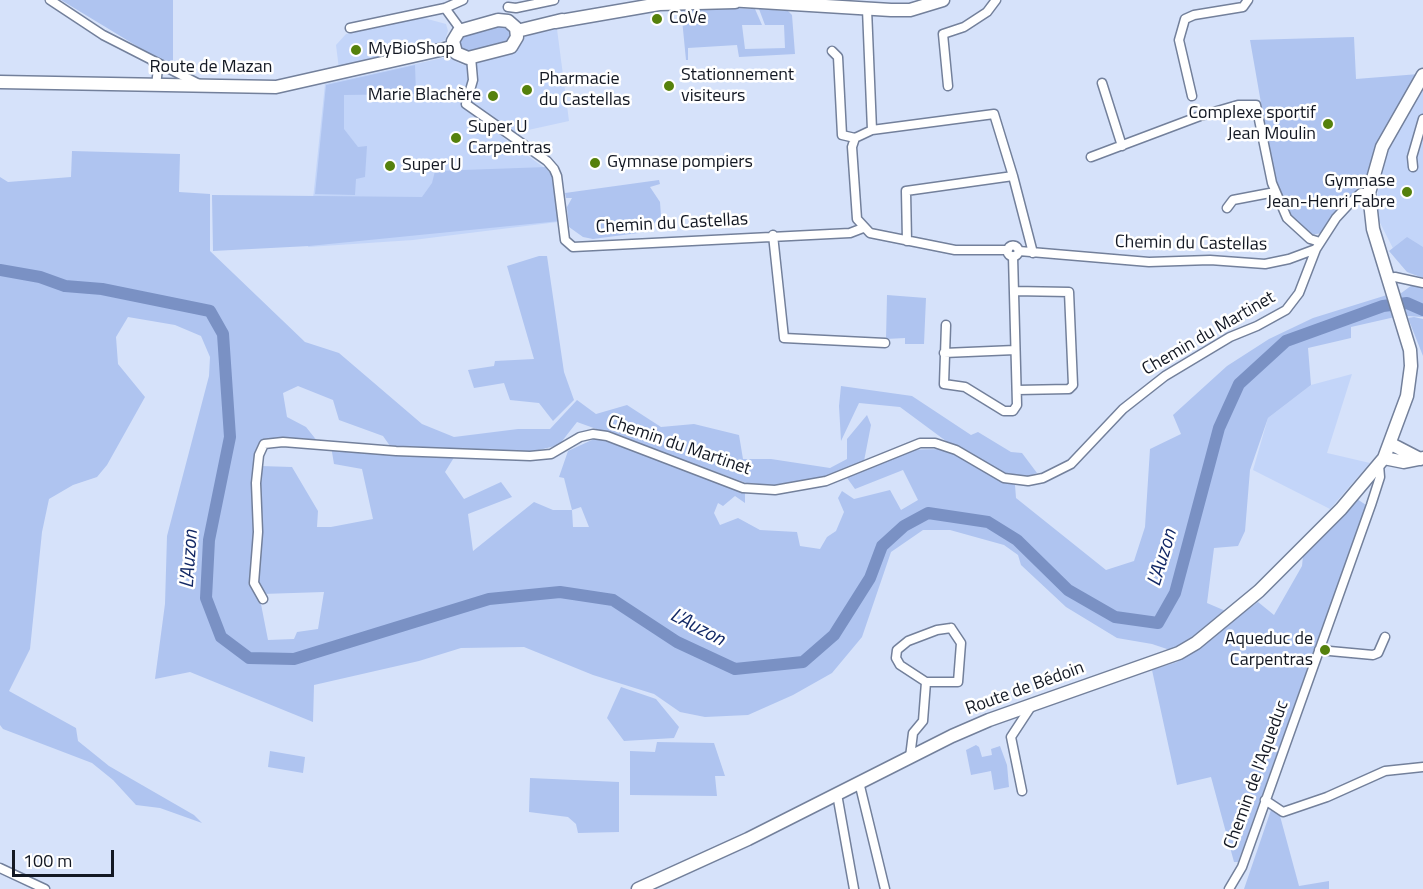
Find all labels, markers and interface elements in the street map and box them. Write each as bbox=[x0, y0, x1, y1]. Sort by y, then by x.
place label: CoVe bbox=[669, 8, 707, 30]
marker: CoVe bbox=[650, 12, 664, 26]
place label: MyBioShop bbox=[368, 39, 455, 61]
marker: MyBioShop bbox=[349, 43, 363, 57]
street label: Route de Mazan bbox=[150, 57, 272, 79]
place label: Stationnement visiteurs bbox=[681, 65, 794, 107]
place label: Pharmacie du Castellas bbox=[539, 69, 630, 112]
marker: Stationnement visiteurs bbox=[662, 79, 676, 93]
marker: Pharmacie du Castellas bbox=[520, 83, 534, 97]
place label: Marie Blachère bbox=[368, 85, 481, 107]
marker: Marie Blachère bbox=[486, 89, 500, 103]
place label: Complexe sportif Jean Moulin bbox=[1188, 103, 1316, 146]
place label: Super U Carpentras bbox=[468, 117, 551, 160]
marker: Complexe sportif Jean Moulin bbox=[1321, 117, 1335, 131]
marker: Super U Carpentras bbox=[449, 131, 463, 145]
place label: Gymnase pompiers bbox=[607, 152, 753, 174]
place label: Super U bbox=[402, 155, 462, 177]
marker: Gymnase pompiers bbox=[588, 156, 602, 170]
marker: Super U bbox=[383, 159, 397, 173]
place label: Gymnase Jean-Henri Fabre bbox=[1267, 171, 1395, 213]
marker: Gymnase Jean-Henri Fabre bbox=[1400, 185, 1414, 199]
street label: Chemin du Castellas bbox=[595, 209, 749, 239]
street label: Chemin du Castellas bbox=[1115, 232, 1267, 256]
street label: Chemin du Martinet bbox=[1139, 287, 1279, 381]
street label: Chemin du Martinet bbox=[605, 411, 753, 481]
water label: L'Auzon bbox=[1143, 527, 1183, 589]
water label: L'Auzon bbox=[176, 529, 204, 589]
water label: L'Auzon bbox=[666, 604, 728, 652]
place label: Aqueduc de Carpentras bbox=[1225, 629, 1313, 672]
marker: Aqueduc de Carpentras bbox=[1318, 643, 1332, 657]
street label: Route de Bédoin bbox=[963, 658, 1087, 720]
street label: Chemin de l'Aqueduc bbox=[1220, 698, 1294, 852]
scale bar bbox=[15, 838, 117, 876]
text: 100 m bbox=[23, 847, 72, 874]

